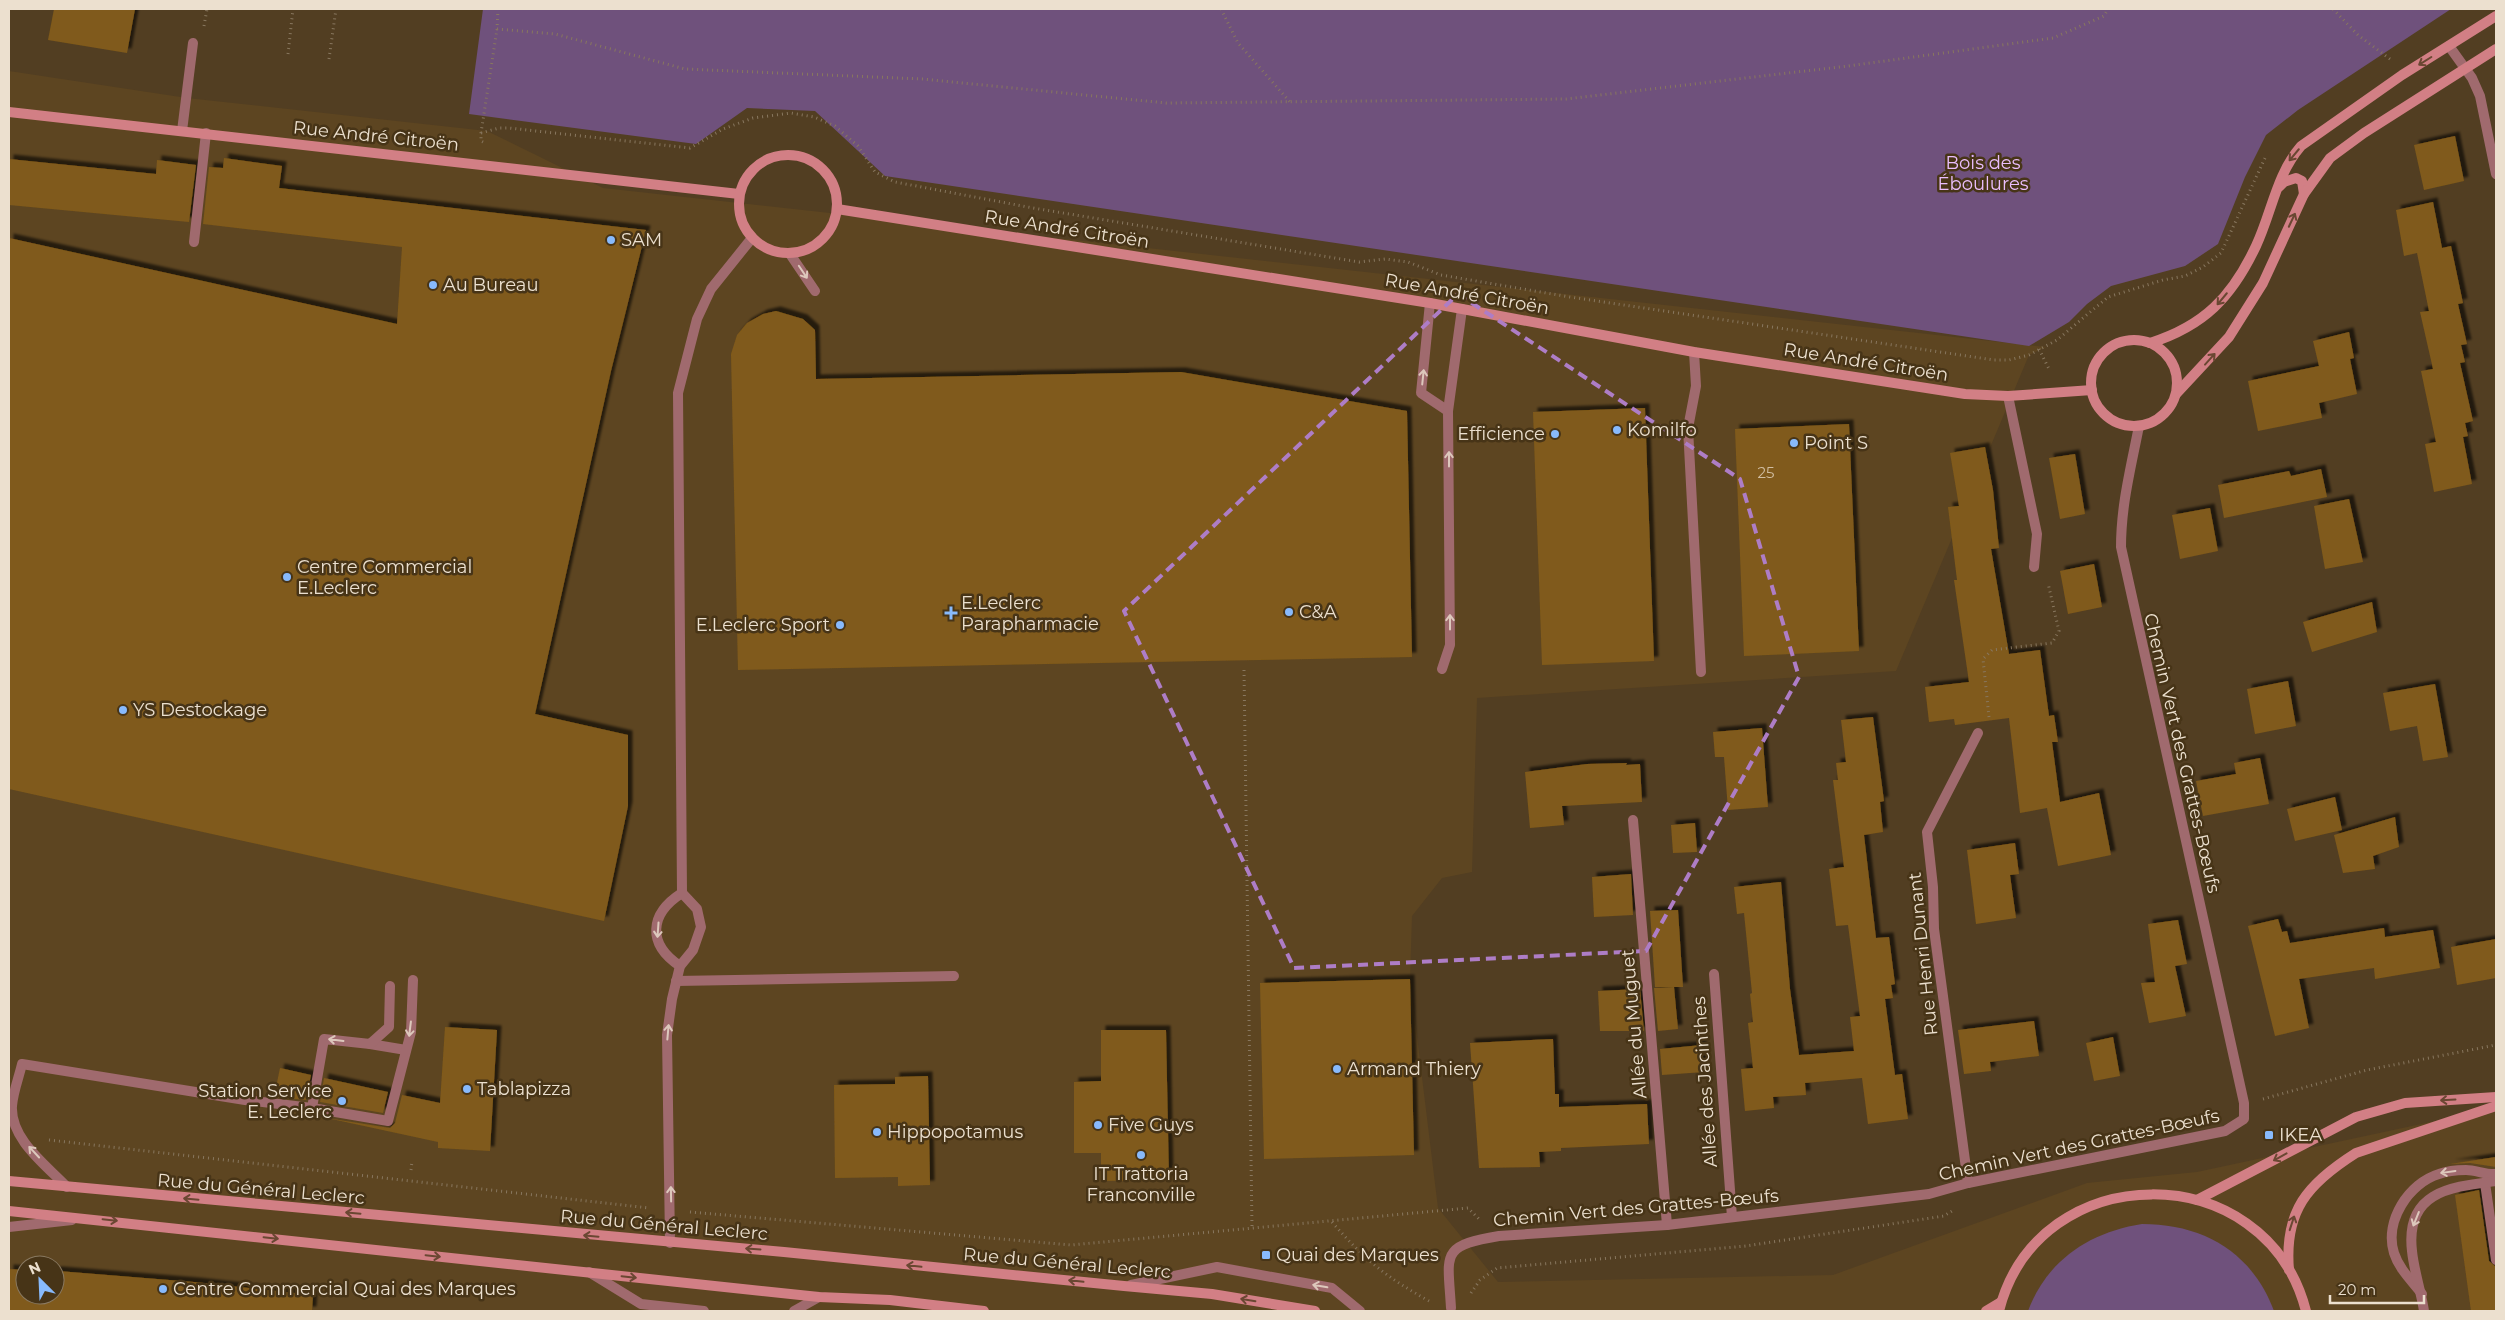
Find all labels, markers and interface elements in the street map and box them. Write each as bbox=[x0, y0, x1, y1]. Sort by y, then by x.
one-way arrow bbox=[2419, 56, 2433, 66]
street label: Rue André Citroën bbox=[292, 116, 460, 156]
one-way arrow bbox=[2288, 148, 2299, 161]
park label: Bois des Éboulures bbox=[1937, 152, 2029, 195]
street label: Rue André Citroën bbox=[983, 205, 1151, 253]
one-way arrow bbox=[2288, 213, 2298, 228]
place label: SAM bbox=[621, 229, 662, 251]
marker: SAM bbox=[605, 234, 617, 246]
one-way arrow bbox=[798, 265, 808, 279]
street label: Rue André Citroën bbox=[1383, 269, 1551, 319]
place label: Au Bureau bbox=[443, 274, 539, 296]
marker: Au Bureau bbox=[427, 279, 439, 291]
one-way arrow bbox=[2217, 293, 2228, 306]
street label: Rue André Citroën bbox=[1782, 338, 1950, 386]
one-way arrow bbox=[2204, 352, 2215, 365]
one-way arrow bbox=[1418, 369, 1427, 385]
place label: Komilfo bbox=[1627, 419, 1697, 441]
place label: Efficience bbox=[1457, 423, 1545, 445]
marker: Komilfo bbox=[1611, 424, 1623, 436]
marker: Efficience bbox=[1549, 428, 1561, 440]
place label: Point S bbox=[1804, 432, 1868, 454]
marker: Point S bbox=[1788, 437, 1800, 449]
one-way arrow bbox=[1444, 451, 1454, 468]
house number: 25 bbox=[1757, 463, 1775, 482]
place label: Centre Commercial E.Leclerc bbox=[297, 556, 472, 599]
marker: Centre Commercial E.Leclerc bbox=[281, 571, 293, 583]
place label: E.Leclerc Parapharmacie bbox=[961, 592, 1099, 635]
place label: C&A bbox=[1299, 601, 1337, 623]
marker: C&A bbox=[1283, 606, 1295, 618]
marker: E.Leclerc Parapharmacie bbox=[945, 607, 957, 619]
street label: Chemin Vert des Grattes-Bœufs bbox=[2139, 611, 2225, 895]
place label: E.Leclerc Sport bbox=[696, 614, 830, 636]
one-way arrow bbox=[1445, 614, 1455, 630]
marker: E.Leclerc Sport bbox=[834, 619, 846, 631]
place label: YS Destockage bbox=[133, 699, 267, 721]
marker: YS Destockage bbox=[117, 704, 129, 716]
street label: Rue Henri Dunant bbox=[1903, 871, 1943, 1037]
one-way arrow bbox=[653, 921, 662, 937]
street label: Allée du Muguet bbox=[1617, 948, 1651, 1100]
street label: Allée des Jacinthes bbox=[1688, 996, 1722, 1168]
one-way arrow bbox=[405, 1020, 415, 1036]
one-way arrow bbox=[664, 1024, 673, 1040]
one-way arrow bbox=[328, 1035, 344, 1045]
place label: Armand Thiery bbox=[1347, 1058, 1481, 1080]
marker: Armand Thiery bbox=[1331, 1063, 1343, 1075]
place label: Tablapizza bbox=[477, 1078, 571, 1100]
place label: Station Service E. Leclerc bbox=[198, 1080, 332, 1123]
marker: Tablapizza bbox=[461, 1083, 473, 1095]
marker: Station Service E. Leclerc bbox=[336, 1095, 348, 1107]
one-way arrow bbox=[2440, 1095, 2456, 1104]
street label: Chemin Vert des Grattes-Bœufs bbox=[1937, 1104, 2222, 1186]
place label: Five Guys bbox=[1108, 1114, 1194, 1136]
marker: Five Guys bbox=[1092, 1119, 1104, 1131]
place label: Hippopotamus bbox=[887, 1121, 1023, 1143]
place label: IKEA bbox=[2279, 1124, 2322, 1146]
marker: Hippopotamus bbox=[871, 1126, 883, 1138]
marker: IKEA bbox=[2263, 1129, 2275, 1141]
one-way arrow bbox=[28, 1145, 39, 1158]
marker: IT Trattoria Franconville bbox=[1135, 1149, 1147, 1161]
one-way arrow bbox=[2273, 1153, 2287, 1163]
place label: IT Trattoria Franconville bbox=[1087, 1163, 1196, 1206]
one-way arrow bbox=[2441, 1168, 2457, 1178]
street label: Rue du Général Leclerc bbox=[156, 1169, 366, 1209]
street label: Chemin Vert des Grattes-Bœufs bbox=[1492, 1185, 1780, 1231]
one-way arrow bbox=[666, 1186, 676, 1202]
one-way arrow bbox=[183, 1194, 199, 1203]
street label: Rue du Général Leclerc bbox=[559, 1205, 769, 1245]
one-way arrow bbox=[345, 1209, 361, 1218]
one-way arrow bbox=[2411, 1211, 2420, 1226]
one-way arrow bbox=[101, 1215, 117, 1225]
one-way arrow bbox=[2288, 1216, 2297, 1231]
one-way arrow bbox=[583, 1231, 599, 1240]
one-way arrow bbox=[263, 1233, 279, 1243]
street label: Rue du Général Leclerc bbox=[962, 1243, 1172, 1283]
place label: Quai des Marques bbox=[1276, 1244, 1439, 1266]
one-way arrow bbox=[745, 1245, 761, 1254]
marker: Quai des Marques bbox=[1260, 1249, 1272, 1261]
one-way arrow bbox=[424, 1251, 440, 1260]
north arrow bbox=[15, 1255, 65, 1305]
text: N bbox=[26, 1258, 44, 1279]
one-way arrow bbox=[907, 1261, 923, 1270]
one-way arrow bbox=[621, 1272, 637, 1282]
scale bar bbox=[2330, 1272, 2424, 1304]
one-way arrow bbox=[1068, 1277, 1084, 1286]
place label: Centre Commercial Quai des Marques bbox=[173, 1278, 516, 1300]
one-way arrow bbox=[1312, 1280, 1328, 1290]
text: 20 m bbox=[2338, 1280, 2376, 1299]
marker: Centre Commercial Quai des Marques bbox=[157, 1283, 169, 1295]
one-way arrow bbox=[1241, 1295, 1257, 1305]

